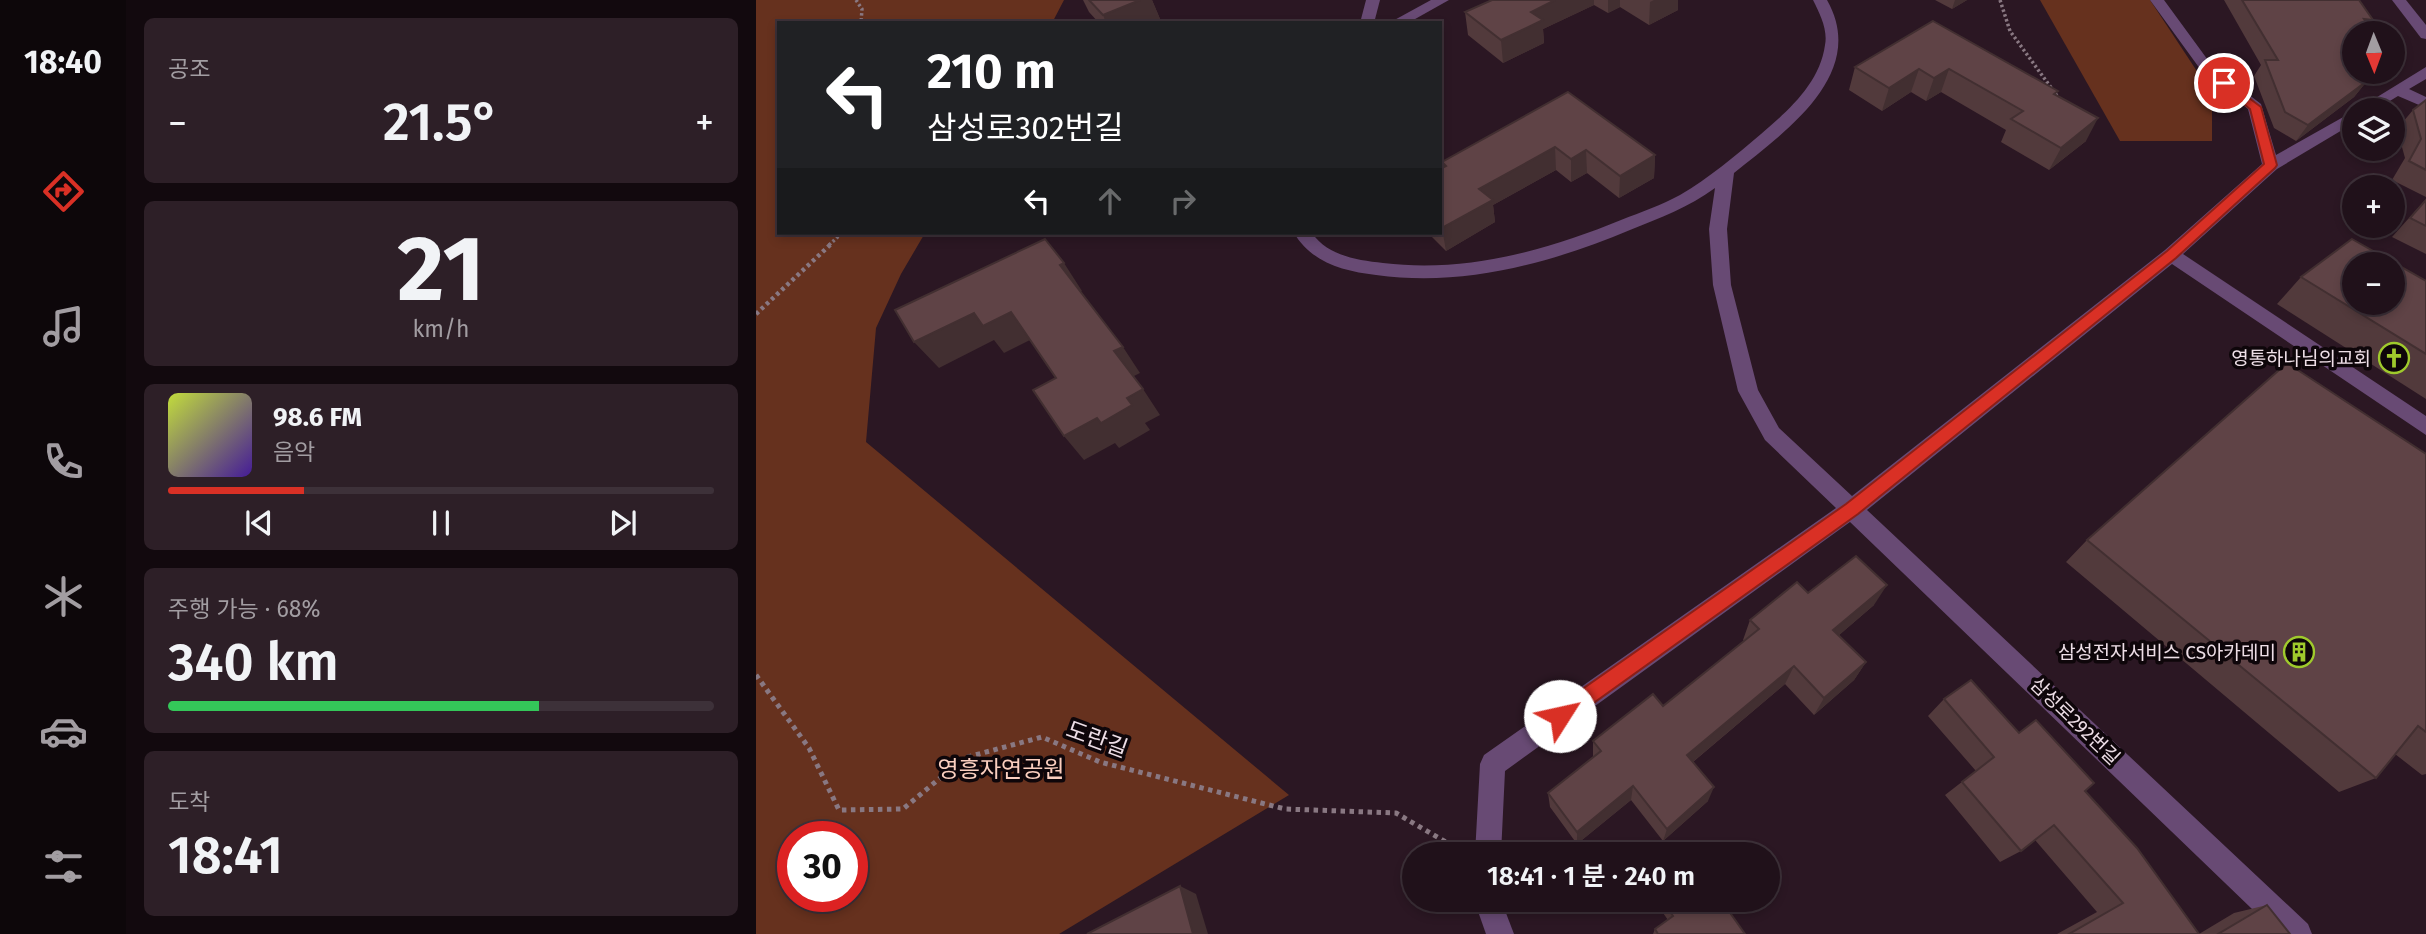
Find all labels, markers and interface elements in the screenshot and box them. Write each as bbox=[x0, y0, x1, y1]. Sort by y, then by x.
north arrow bbox=[2342, 21, 2404, 84]
map controls bbox=[2342, 21, 2405, 315]
text: 210 m bbox=[927, 42, 1056, 101]
text: 18:40 bbox=[24, 43, 102, 81]
icon: left bbox=[812, 49, 903, 140]
pin bbox=[2194, 53, 2254, 113]
text: 공조 bbox=[168, 55, 210, 83]
icon: arrive bbox=[2205, 64, 2243, 102]
text: 21.5° bbox=[383, 91, 499, 154]
button: layers bbox=[2342, 98, 2405, 161]
text: − bbox=[168, 100, 187, 146]
text: + bbox=[695, 100, 714, 146]
text: 삼성로302번길 bbox=[927, 109, 1123, 147]
icon: directions bbox=[39, 167, 88, 216]
button: + bbox=[2342, 175, 2405, 238]
icon: left bbox=[1018, 182, 1056, 220]
icon: ahead bbox=[1091, 182, 1129, 220]
icon: right bbox=[1164, 182, 1202, 220]
text: 21 bbox=[397, 215, 485, 324]
button: − bbox=[2342, 252, 2405, 315]
icon: music bbox=[39, 302, 88, 351]
text: km/h bbox=[413, 315, 469, 343]
church icon: 영통하나님의교회 bbox=[2377, 341, 2411, 375]
place label: 영통하나님의교회 bbox=[2231, 347, 2371, 370]
text: 98.6 FM bbox=[273, 402, 362, 433]
icon: phone bbox=[39, 437, 88, 486]
text: 음악 bbox=[273, 438, 315, 466]
icon: previous bbox=[240, 504, 278, 542]
icon: pause bbox=[422, 504, 460, 542]
icon: next bbox=[604, 504, 642, 542]
icon: climate bbox=[39, 572, 88, 621]
text: 주행 가능 · 68% bbox=[168, 595, 320, 623]
text: 340 km bbox=[168, 631, 339, 694]
building icon: 삼성전자서비스 CS아카데미 bbox=[2282, 635, 2316, 669]
place label: 삼성전자서비스 CS아카데미 bbox=[2058, 641, 2276, 664]
street label: 삼성로292번길 bbox=[2025, 673, 2125, 769]
position arrow bbox=[1523, 679, 1597, 753]
icon: car bbox=[39, 707, 88, 756]
street label: 도란길 bbox=[1062, 715, 1132, 763]
park label: 영흥자연공원 bbox=[938, 755, 1064, 783]
text: 도착 bbox=[168, 788, 210, 816]
speed limit sign: 30 bbox=[777, 821, 868, 912]
text: 18:41 bbox=[168, 824, 283, 887]
icon: filters bbox=[39, 842, 88, 891]
text: 18:41 · 1 분 · 240 m bbox=[1487, 861, 1695, 892]

